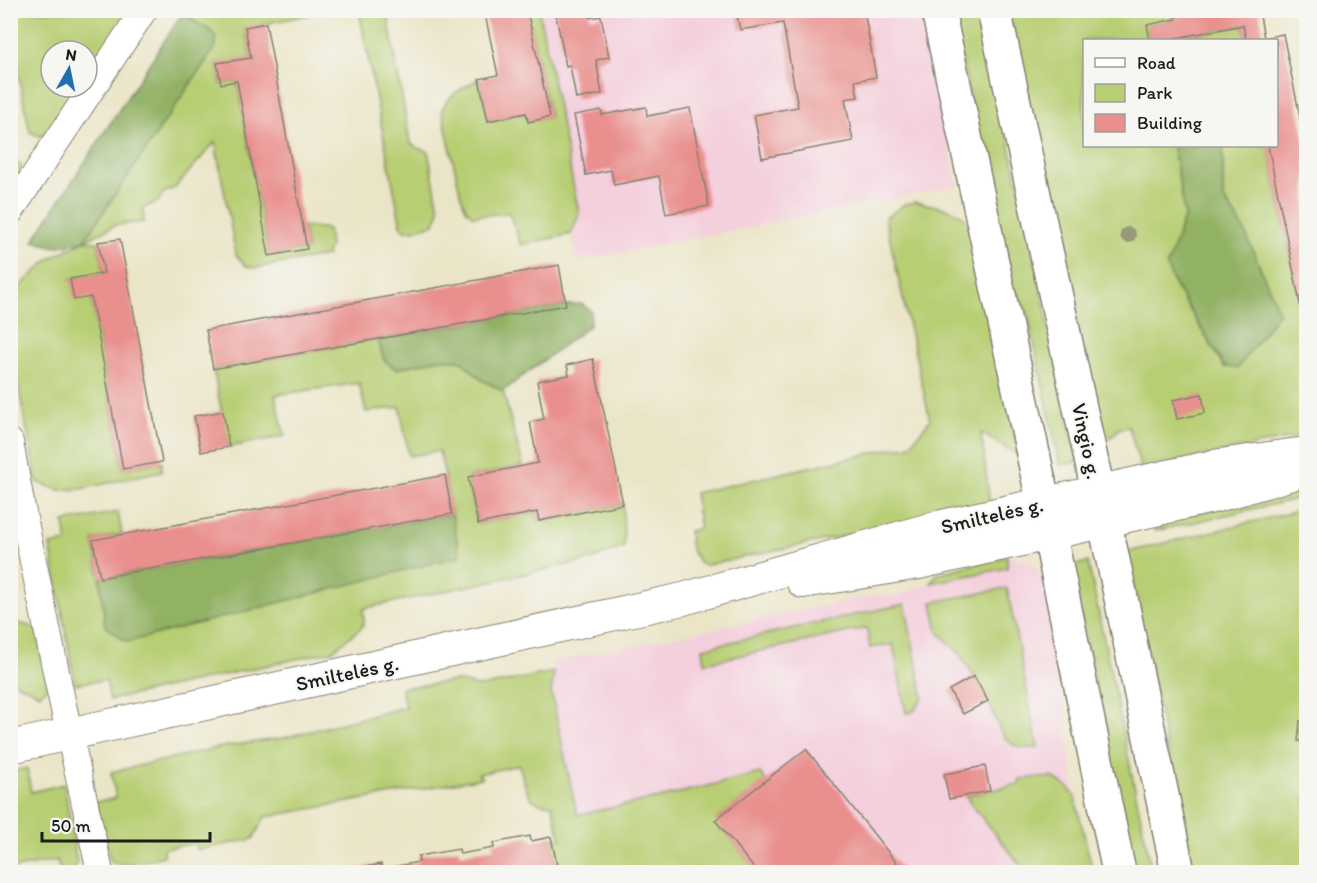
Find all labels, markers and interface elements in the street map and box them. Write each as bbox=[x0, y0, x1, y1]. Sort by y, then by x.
north arrow bbox=[39, 39, 99, 99]
legend bbox=[1083, 39, 1278, 147]
text: N bbox=[64, 44, 78, 65]
text: Road bbox=[1137, 52, 1176, 74]
text: Park bbox=[1137, 82, 1172, 104]
text: Building bbox=[1137, 112, 1203, 134]
street label: Vingio g. bbox=[1067, 401, 1107, 481]
street label: Smiltelės g. bbox=[938, 491, 1046, 539]
street label: Smiltelės g. bbox=[293, 650, 401, 696]
scale bar bbox=[42, 805, 210, 843]
text: 50 m bbox=[51, 815, 91, 837]

